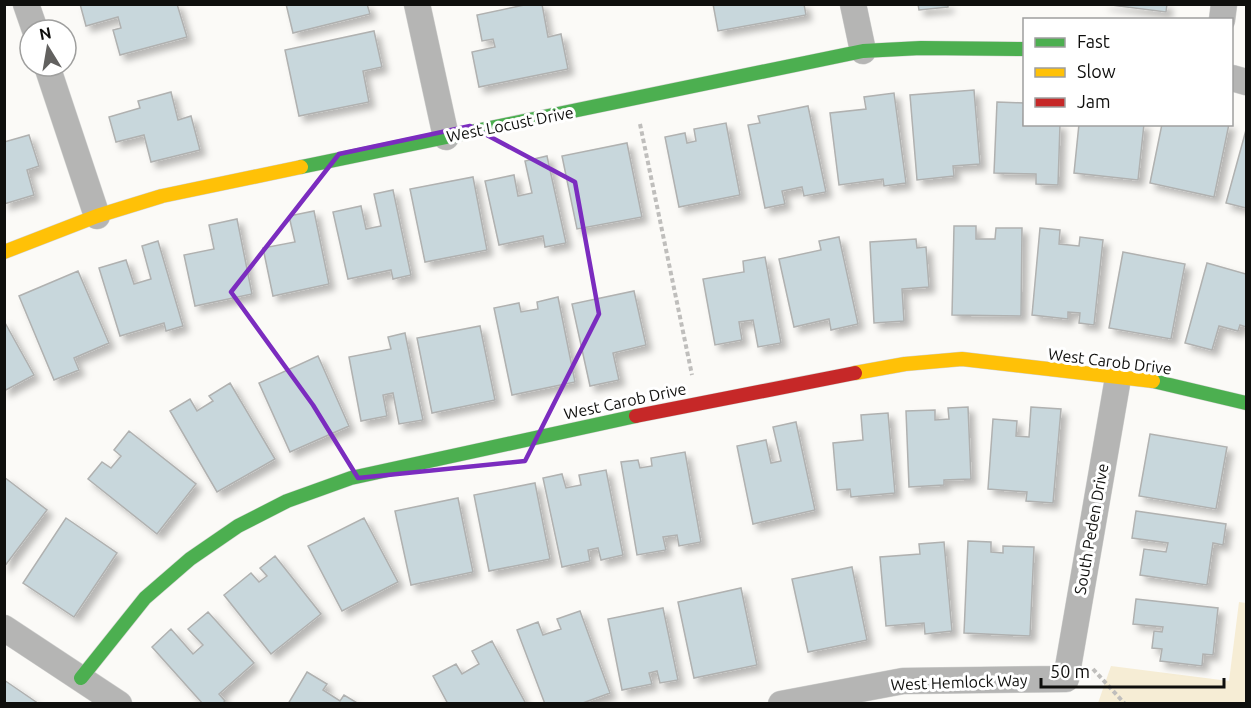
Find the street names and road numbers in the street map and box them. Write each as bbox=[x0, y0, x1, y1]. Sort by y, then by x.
street label: West Locust Drive bbox=[445, 103, 575, 145]
street label: West Carob Drive bbox=[1047, 344, 1173, 378]
street label: West Carob Drive bbox=[562, 379, 688, 423]
street label: South Peden Drive bbox=[1071, 462, 1111, 596]
street label: West Hemlock Way bbox=[890, 671, 1028, 693]

